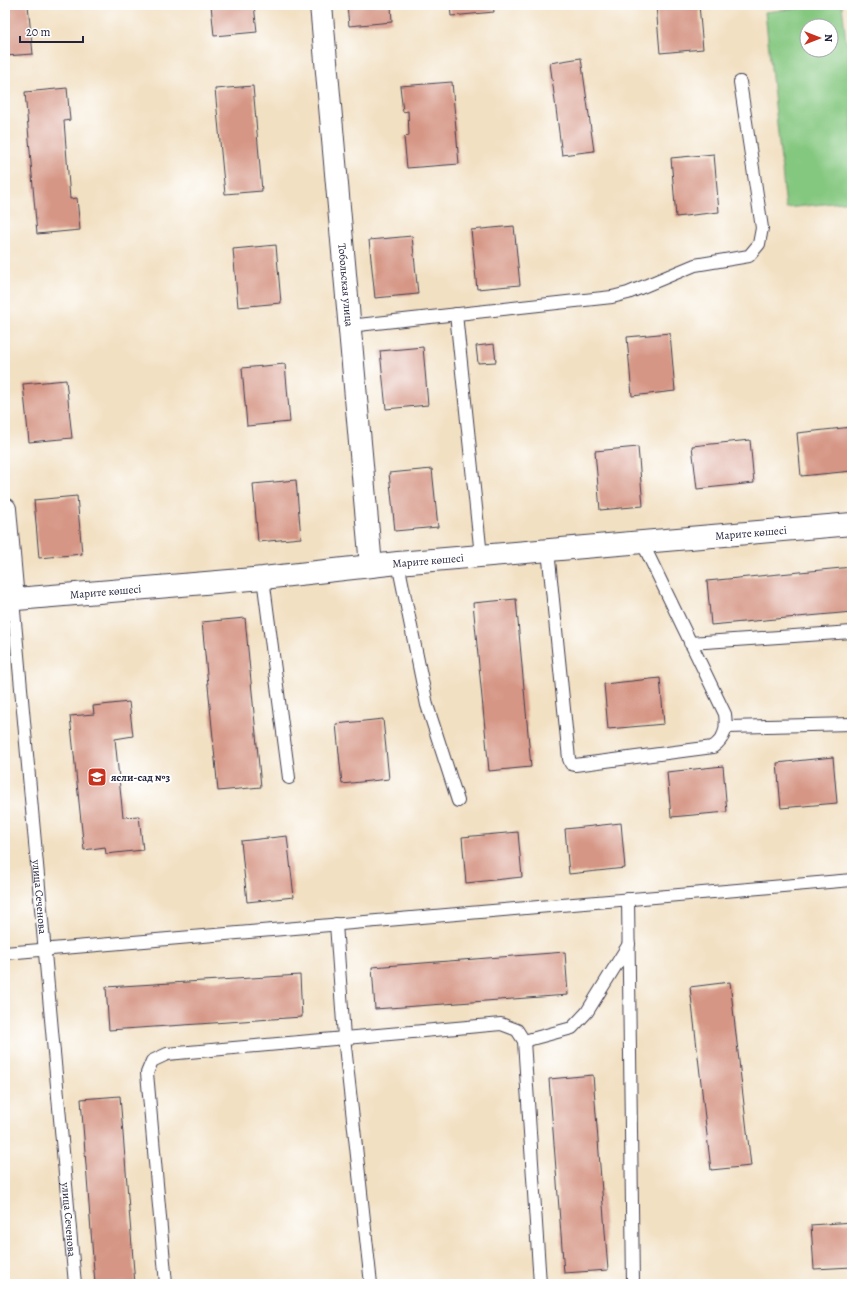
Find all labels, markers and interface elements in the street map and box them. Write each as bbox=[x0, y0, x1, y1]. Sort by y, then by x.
scale bar bbox=[20, 18, 83, 44]
north arrow bbox=[799, 18, 839, 58]
text: 20 m bbox=[26, 24, 50, 40]
text: N bbox=[821, 34, 836, 42]
street label: Тобольская улица bbox=[335, 243, 357, 328]
street label: Марите көшесі bbox=[715, 522, 787, 543]
street label: Марите көшесі bbox=[392, 550, 464, 571]
street label: Марите көшесі bbox=[69, 581, 142, 602]
school or university icon: ясли-сад №3 bbox=[86, 766, 108, 788]
place label: ясли-сад №3 bbox=[111, 770, 171, 785]
street label: улица Сеченова bbox=[29, 858, 51, 936]
street label: улица Сеченова bbox=[58, 1181, 80, 1258]

